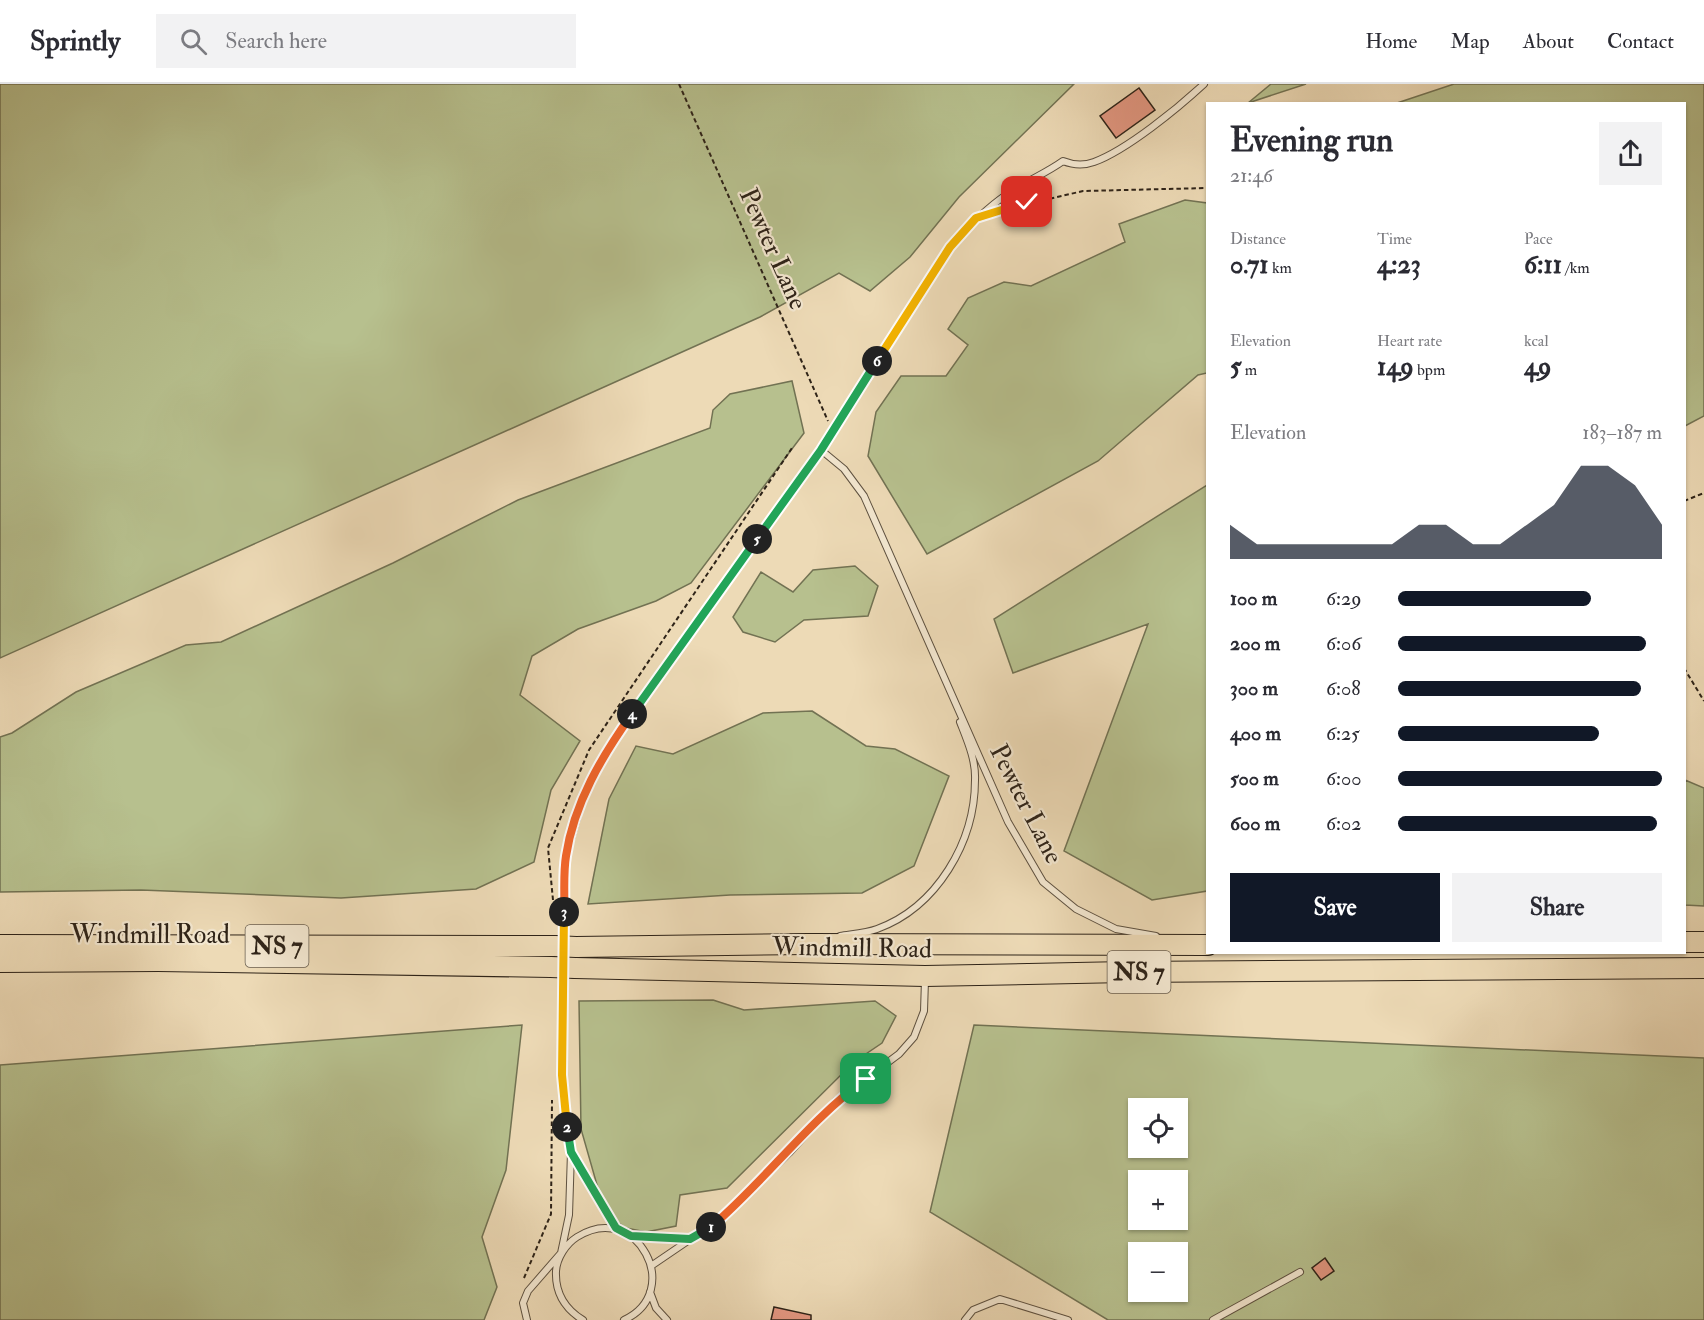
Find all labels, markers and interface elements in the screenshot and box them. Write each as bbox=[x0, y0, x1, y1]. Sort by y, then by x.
search box bbox=[156, 14, 576, 68]
text: Sprintly bbox=[30, 24, 120, 59]
icon: search bbox=[177, 25, 210, 58]
text: Search here bbox=[225, 27, 327, 55]
text: Home bbox=[1365, 28, 1417, 55]
text: Map bbox=[1450, 28, 1490, 55]
text: About bbox=[1523, 28, 1574, 55]
text: Contact bbox=[1607, 28, 1674, 55]
text: Evening run bbox=[1230, 120, 1393, 161]
button: share bbox=[1599, 122, 1662, 185]
text: 21:46 bbox=[1230, 163, 1273, 188]
pin bbox=[1001, 176, 1052, 227]
street label: Pewter Lane bbox=[732, 183, 814, 315]
icon: check bbox=[1010, 185, 1043, 218]
text: Distance bbox=[1230, 229, 1286, 249]
text: Time bbox=[1377, 229, 1412, 249]
text: Pace bbox=[1524, 229, 1553, 249]
text: 0.71 bbox=[1230, 249, 1269, 281]
text: 4:23 bbox=[1377, 249, 1421, 281]
text: 6:11 bbox=[1524, 249, 1562, 281]
text: km bbox=[1269, 258, 1292, 278]
text: /km bbox=[1562, 258, 1590, 278]
text: Elevation bbox=[1230, 331, 1291, 351]
text: Heart rate bbox=[1377, 331, 1442, 351]
text: kcal bbox=[1524, 331, 1549, 351]
pin: 6 bbox=[862, 346, 892, 376]
text: 6 bbox=[873, 351, 881, 371]
text: 5 bbox=[1230, 351, 1241, 383]
text: 149 bbox=[1377, 351, 1414, 383]
text: 49 bbox=[1524, 351, 1551, 383]
text: m bbox=[1241, 360, 1257, 380]
text: bpm bbox=[1414, 360, 1445, 380]
text: Elevation bbox=[1230, 420, 1306, 445]
text: 183–187 m bbox=[1582, 420, 1662, 445]
pin: 5 bbox=[742, 524, 772, 554]
text: 5 bbox=[753, 529, 761, 549]
text: 100 m bbox=[1230, 586, 1277, 611]
text: 6:29 bbox=[1326, 586, 1361, 611]
text: 200 m bbox=[1230, 631, 1280, 656]
text: 6:06 bbox=[1326, 631, 1361, 656]
text: 300 m bbox=[1230, 676, 1278, 701]
text: 6:08 bbox=[1326, 676, 1361, 701]
pin: 4 bbox=[617, 699, 647, 729]
text: 4 bbox=[628, 704, 636, 724]
text: 400 m bbox=[1230, 721, 1281, 746]
text: 6:25 bbox=[1326, 721, 1360, 746]
street label: Pewter Lane bbox=[982, 739, 1070, 869]
text: 500 m bbox=[1230, 766, 1279, 791]
text: 6:00 bbox=[1326, 766, 1362, 791]
text: 600 m bbox=[1230, 811, 1280, 836]
text: 6:02 bbox=[1326, 811, 1361, 836]
button: Save bbox=[1230, 873, 1440, 942]
button: Share bbox=[1452, 873, 1662, 942]
pin: 3 bbox=[549, 897, 579, 927]
text: 3 bbox=[561, 902, 567, 922]
street label: Windmill Road bbox=[69, 919, 230, 951]
road number: NS 7 bbox=[246, 925, 308, 967]
street label: Windmill Road bbox=[771, 931, 932, 965]
road number: NS 7 bbox=[1108, 951, 1170, 993]
pin bbox=[840, 1053, 891, 1104]
icon: arrive bbox=[849, 1062, 882, 1095]
map controls bbox=[1128, 1098, 1188, 1302]
button: locate bbox=[1128, 1098, 1188, 1158]
pin: 2 bbox=[552, 1112, 582, 1142]
text: 2 bbox=[563, 1117, 571, 1137]
button: + bbox=[1128, 1170, 1188, 1230]
pin: 1 bbox=[696, 1212, 726, 1242]
text: 1 bbox=[708, 1217, 714, 1237]
button: − bbox=[1128, 1242, 1188, 1302]

